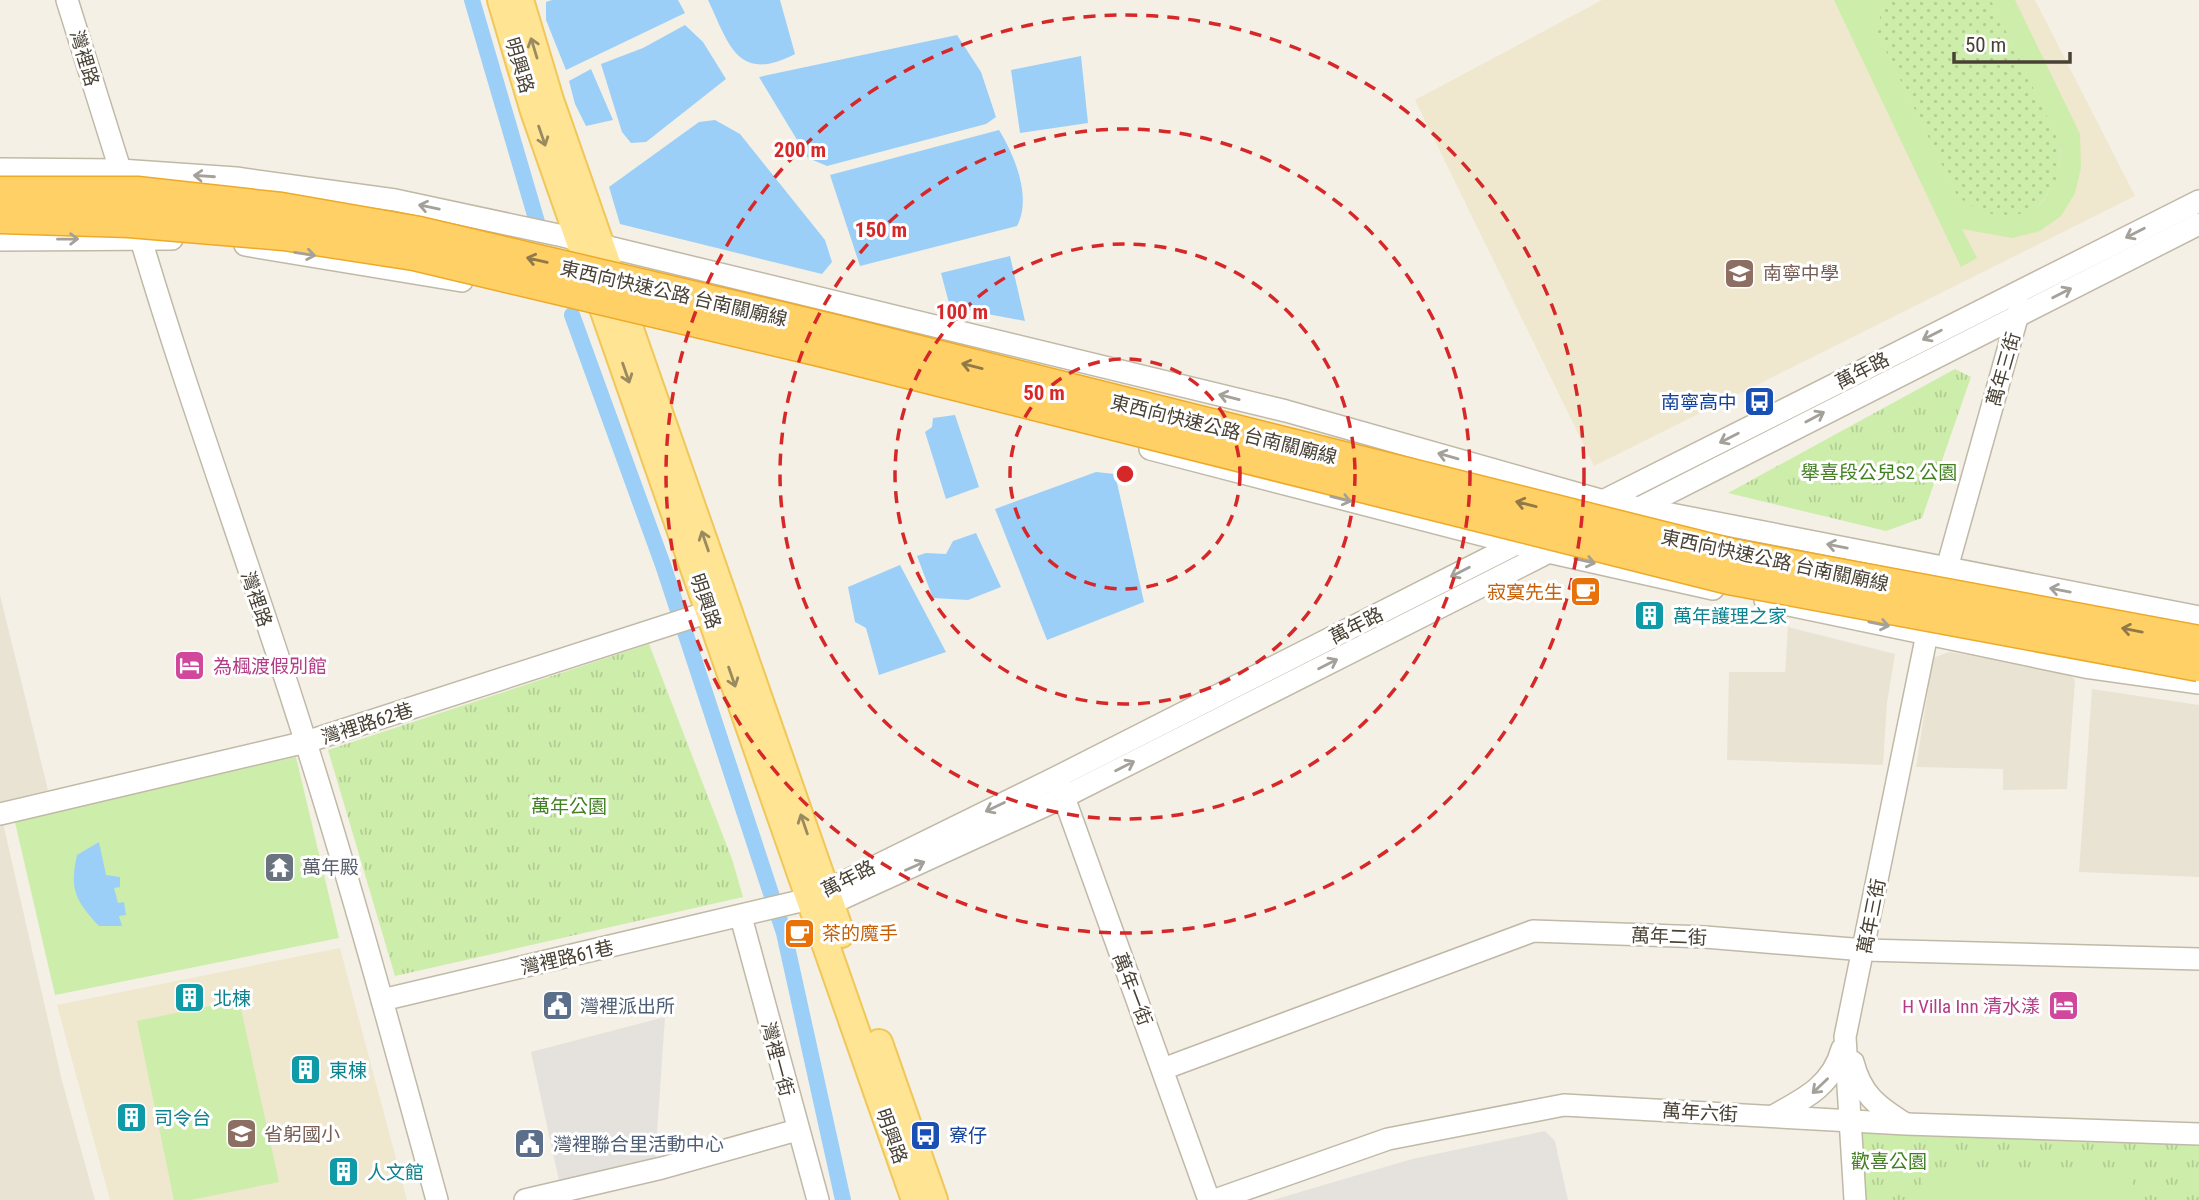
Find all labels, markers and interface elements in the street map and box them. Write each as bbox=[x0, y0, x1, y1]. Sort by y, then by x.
scale bar bbox=[1954, 21, 2070, 65]
street label: 灣裡路 bbox=[65, 28, 104, 89]
text: 50 m bbox=[1965, 33, 2006, 57]
street label: 明興路 bbox=[500, 35, 539, 96]
one-way arrow bbox=[527, 37, 540, 59]
one-way arrow bbox=[537, 124, 549, 146]
text: 200 m bbox=[774, 138, 826, 162]
one-way arrow bbox=[193, 169, 216, 182]
one-way arrow bbox=[418, 200, 441, 214]
text: 150 m bbox=[855, 218, 907, 242]
one-way arrow bbox=[2126, 227, 2146, 241]
one-way arrow bbox=[56, 232, 79, 246]
one-way arrow bbox=[293, 248, 316, 261]
one-way arrow bbox=[526, 253, 548, 266]
street label: 東西向快速公路 台南關廟線 bbox=[558, 256, 790, 331]
school or university icon: 南寧中學 bbox=[1723, 256, 1757, 290]
place label: 南寧中學 bbox=[1763, 262, 1839, 285]
one-way arrow bbox=[2051, 285, 2072, 299]
text: 100 m bbox=[936, 300, 988, 324]
one-way arrow bbox=[1922, 329, 1943, 343]
street label: 萬年三街 bbox=[1982, 329, 2025, 409]
street label: 萬年路 bbox=[1832, 347, 1893, 394]
one-way arrow bbox=[961, 359, 984, 372]
one-way arrow bbox=[621, 362, 633, 384]
text: 50 m bbox=[1023, 381, 1065, 405]
bus stop icon: 南寧高中 bbox=[1743, 385, 1777, 419]
street label: 東西向快速公路 台南關廟線 bbox=[1108, 390, 1339, 469]
one-way arrow bbox=[1218, 390, 1241, 403]
place label: 南寧高中 bbox=[1661, 391, 1737, 414]
one-way arrow bbox=[1804, 409, 1825, 423]
one-way arrow bbox=[1719, 431, 1740, 445]
one-way arrow bbox=[1437, 449, 1460, 462]
park label: 舉喜段公兒S2 公園 bbox=[1801, 461, 1957, 484]
centre of rings bbox=[1113, 462, 1137, 486]
one-way arrow bbox=[1329, 493, 1351, 506]
one-way arrow bbox=[1515, 497, 1537, 510]
street label: 東西向快速公路 台南關廟線 bbox=[1659, 525, 1891, 596]
one-way arrow bbox=[698, 530, 711, 552]
one-way arrow bbox=[1826, 538, 1849, 552]
one-way arrow bbox=[1573, 554, 1596, 568]
one-way arrow bbox=[1450, 566, 1471, 580]
street label: 灣裡路 bbox=[236, 568, 277, 630]
street label: 明興路 bbox=[685, 570, 726, 632]
cafe icon: 寂寞先生 bbox=[1569, 575, 1603, 609]
place label: 寂寞先生 bbox=[1487, 581, 1563, 604]
one-way arrow bbox=[2049, 582, 2072, 596]
building icon: 萬年護理之家 bbox=[1633, 599, 1667, 633]
street label: 萬年路 bbox=[1326, 602, 1387, 649]
place label: 萬年護理之家 bbox=[1673, 605, 1787, 628]
one-way arrow bbox=[1867, 617, 1890, 631]
one-way arrow bbox=[2121, 622, 2144, 636]
hotel icon: 為楓渡假別館 bbox=[173, 649, 207, 683]
place label: 為楓渡假別館 bbox=[213, 655, 327, 678]
one-way arrow bbox=[1317, 656, 1338, 670]
one-way arrow bbox=[727, 665, 739, 687]
street label: 灣裡路62巷 bbox=[319, 698, 416, 749]
one-way arrow bbox=[1114, 759, 1135, 773]
park label: 萬年公園 bbox=[531, 795, 607, 818]
one-way arrow bbox=[985, 800, 1006, 814]
one-way arrow bbox=[797, 813, 809, 835]
temple icon: 萬年殿 bbox=[262, 850, 296, 884]
street label: 萬年路 bbox=[818, 855, 879, 902]
place label: 萬年殿 bbox=[302, 856, 359, 879]
one-way arrow bbox=[904, 859, 925, 872]
street label: 萬年三街 bbox=[1853, 877, 1890, 956]
cafe icon: 茶的魔手 bbox=[782, 916, 816, 950]
place label: 茶的魔手 bbox=[822, 922, 898, 945]
street label: 萬年二街 bbox=[1631, 924, 1707, 949]
street label: 灣裡路61巷 bbox=[518, 936, 616, 979]
street label: 萬年一街 bbox=[1108, 950, 1157, 1029]
building icon: 北棟 bbox=[173, 981, 207, 1015]
place label: 北棟 bbox=[213, 987, 251, 1010]
public building icon: 灣裡派出所 bbox=[540, 989, 574, 1023]
hotel icon: H Villa Inn 清水漾 bbox=[2046, 989, 2080, 1023]
place label: 灣裡派出所 bbox=[580, 995, 675, 1018]
place label: H Villa Inn 清水漾 bbox=[1902, 995, 2040, 1018]
street label: 灣裡一街 bbox=[757, 1019, 798, 1099]
building icon: 東棟 bbox=[289, 1053, 323, 1087]
place label: 東棟 bbox=[329, 1059, 367, 1082]
one-way arrow bbox=[1811, 1078, 1829, 1094]
street label: 萬年六街 bbox=[1661, 1099, 1739, 1126]
building icon: 司令台 bbox=[114, 1101, 148, 1135]
street label: 明興路 bbox=[871, 1105, 912, 1167]
place label: 司令台 bbox=[154, 1107, 211, 1130]
school or university icon: 省躬國小 bbox=[224, 1117, 258, 1151]
bus stop icon: 寮仔 bbox=[909, 1118, 943, 1152]
place label: 省躬國小 bbox=[264, 1123, 340, 1146]
place label: 寮仔 bbox=[949, 1124, 987, 1147]
public building icon: 灣裡聯合里活動中心 bbox=[513, 1127, 547, 1161]
place label: 灣裡聯合里活動中心 bbox=[553, 1133, 724, 1156]
park label: 歡喜公園 bbox=[1851, 1150, 1927, 1173]
building icon: 人文館 bbox=[327, 1155, 361, 1189]
place label: 人文館 bbox=[367, 1161, 424, 1184]

